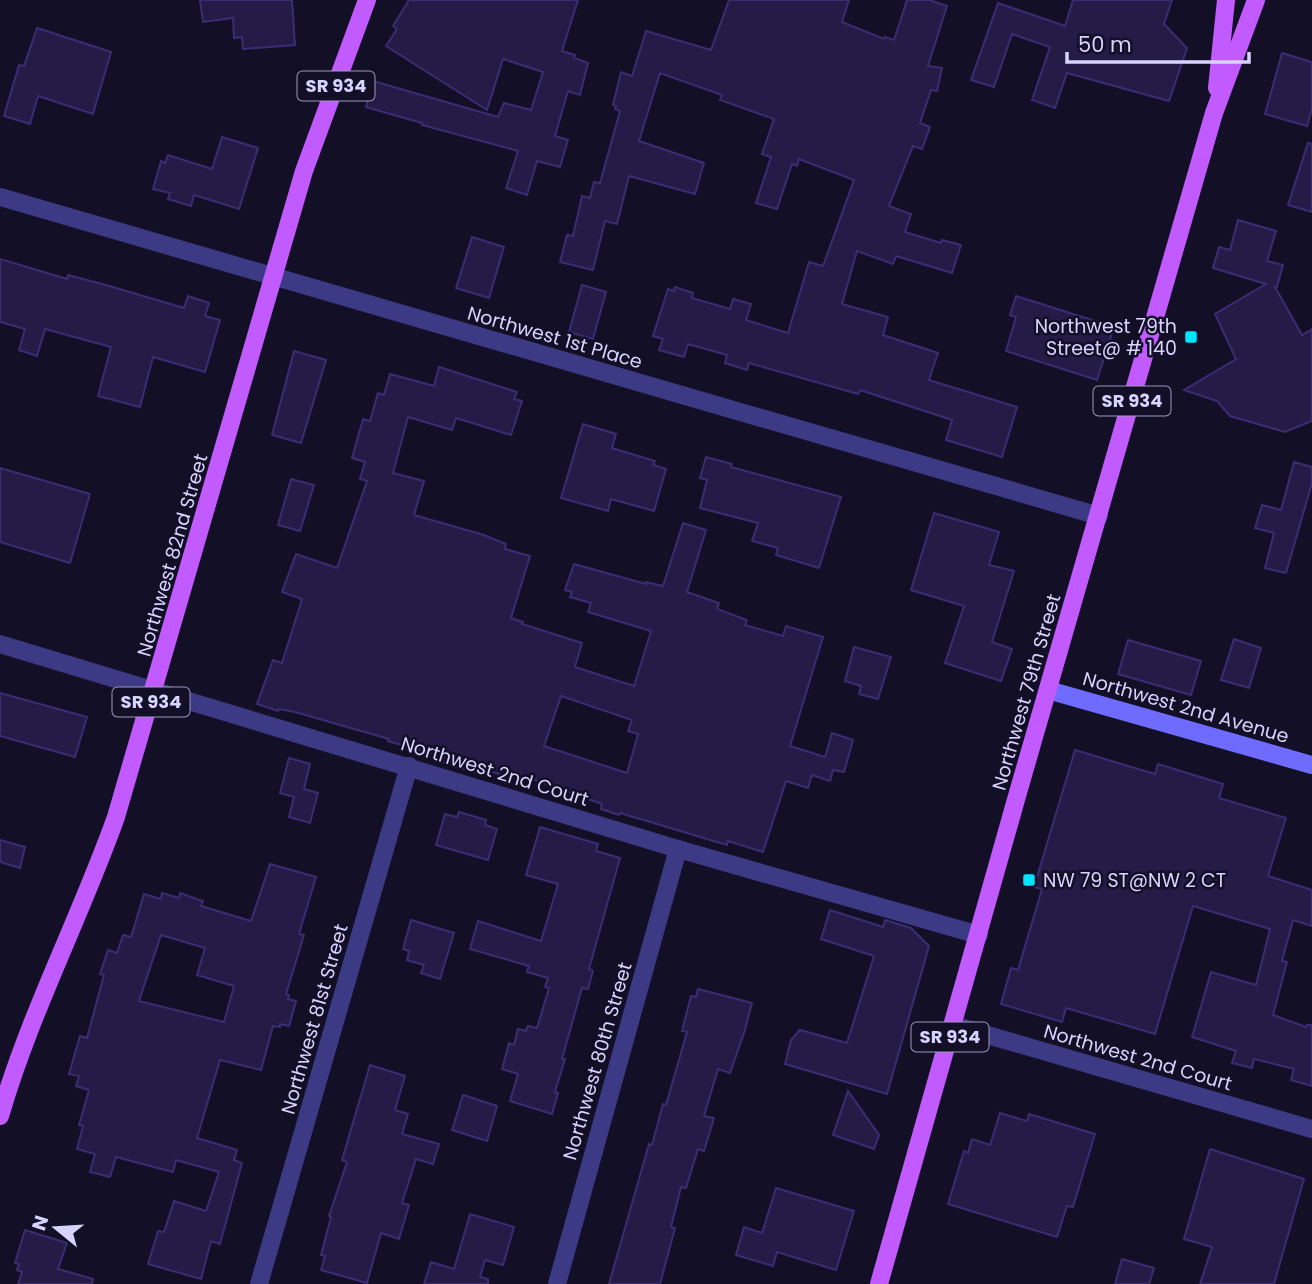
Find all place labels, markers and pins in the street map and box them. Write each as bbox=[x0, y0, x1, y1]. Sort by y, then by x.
place label: Northwest 79th Street@ # 140 bbox=[1035, 313, 1177, 362]
marker: Northwest 79th Street@ # 140 bbox=[1183, 329, 1199, 345]
place label: NW 79 ST@NW 2 CT bbox=[1043, 867, 1226, 894]
marker: NW 79 ST@NW 2 CT bbox=[1021, 872, 1037, 888]

